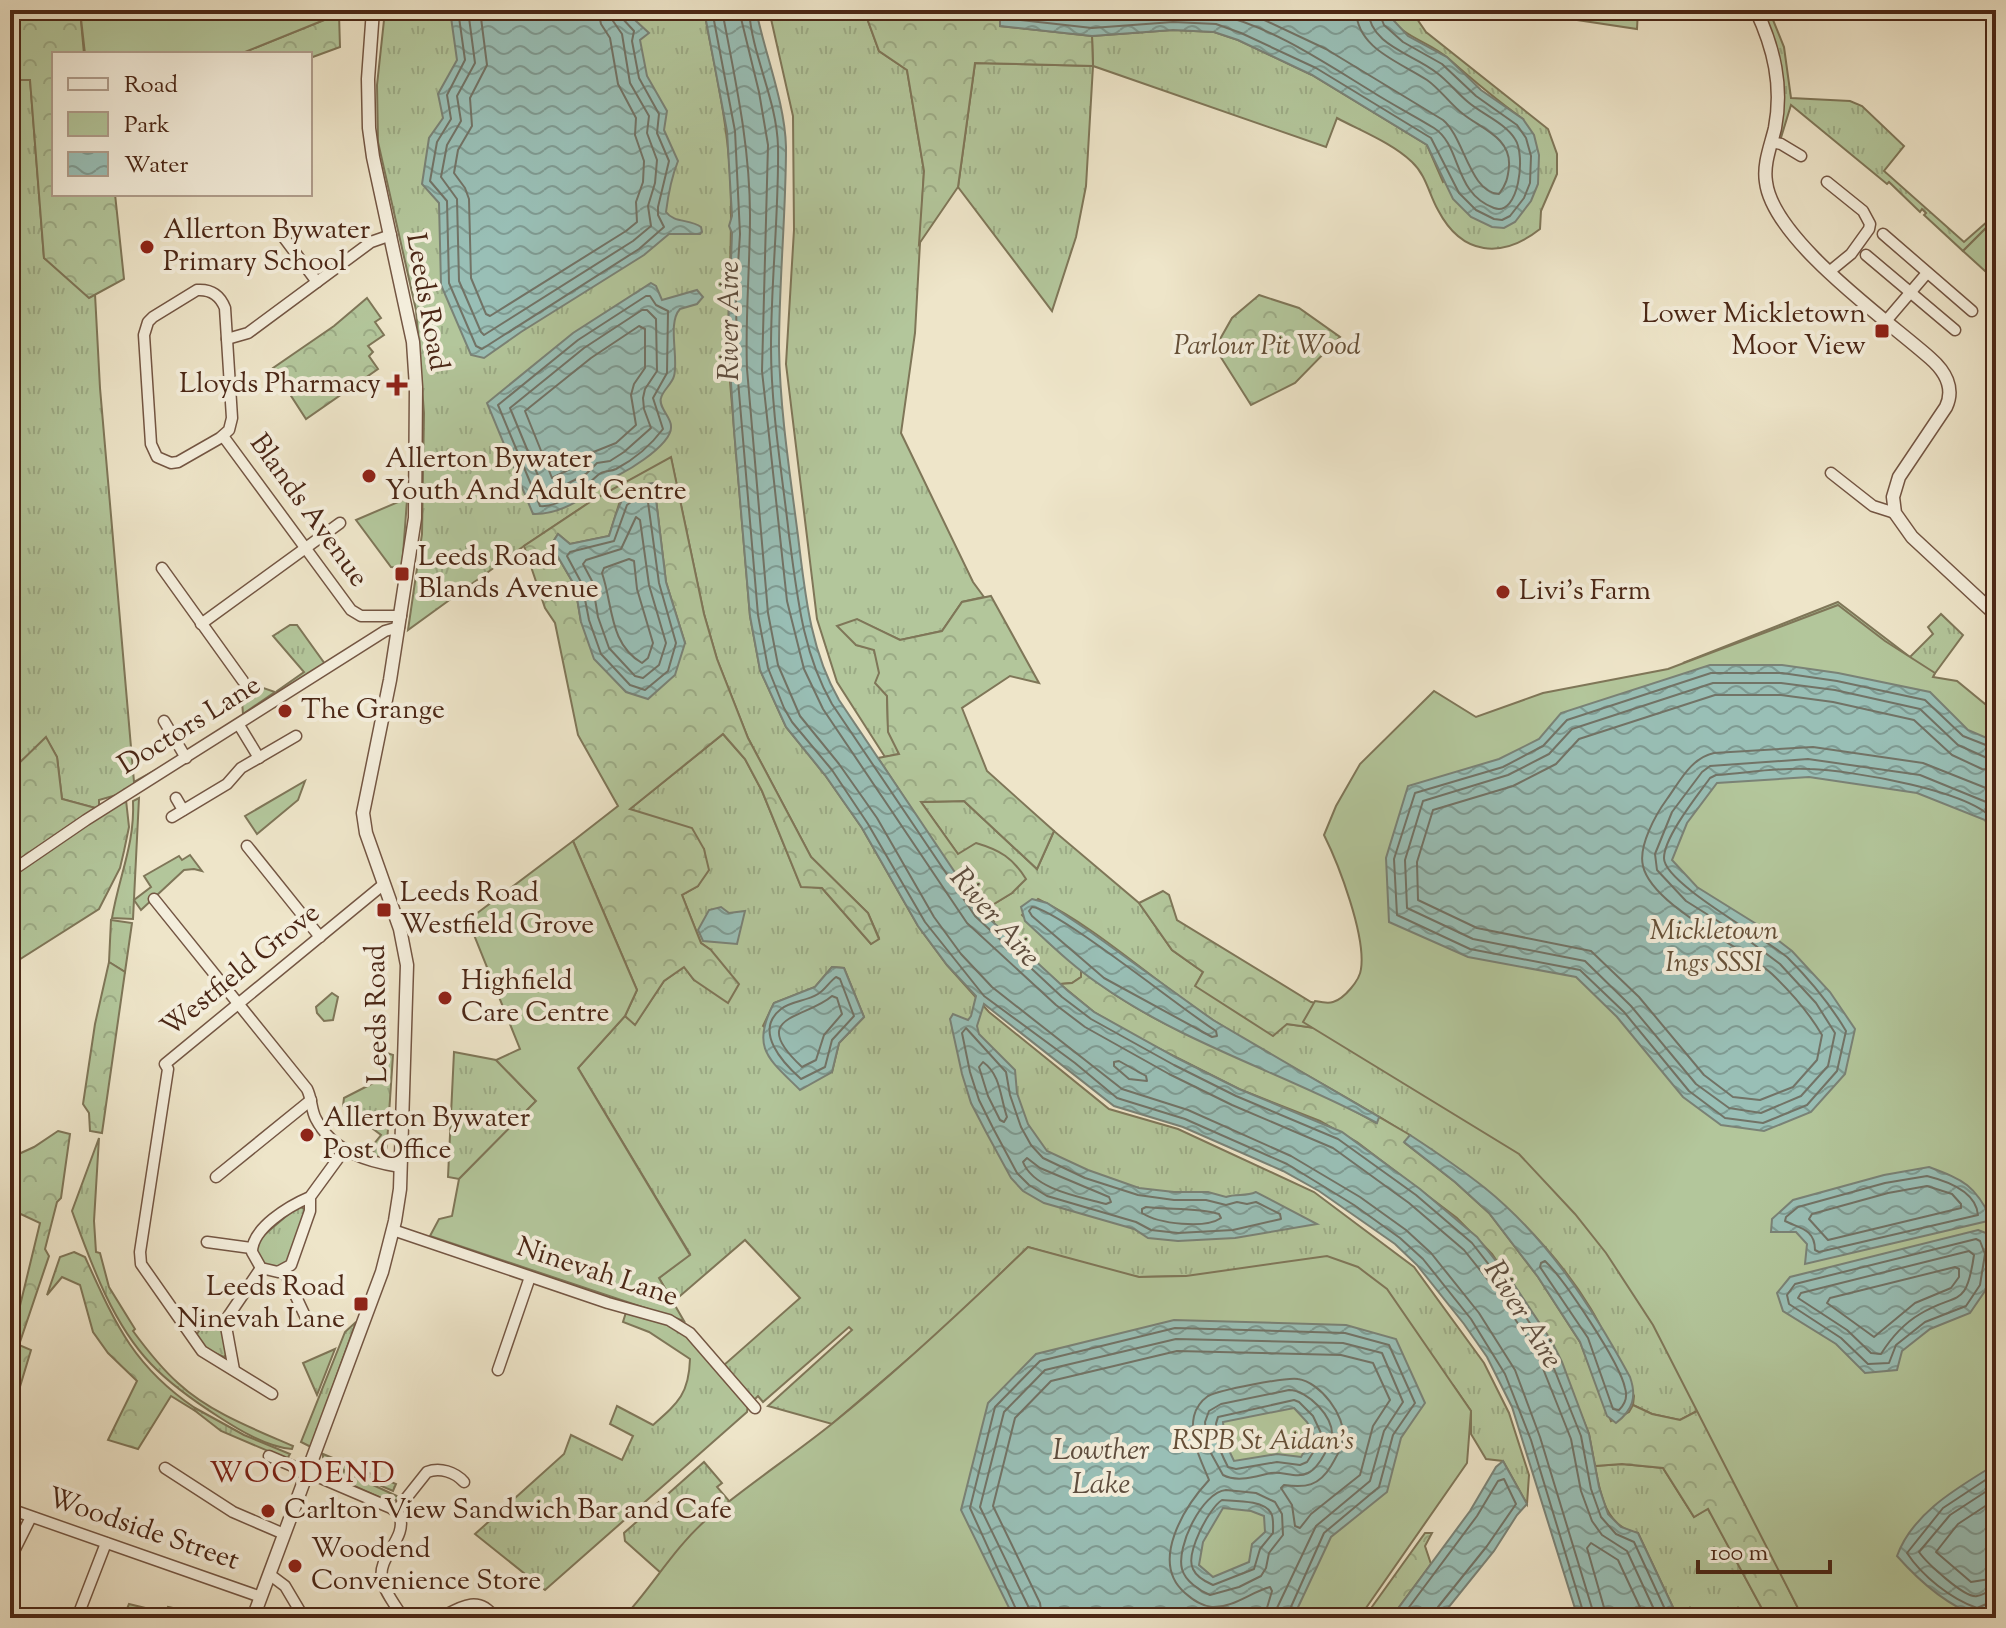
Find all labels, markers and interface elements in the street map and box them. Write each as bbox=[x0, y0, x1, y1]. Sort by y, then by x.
legend bbox=[52, 52, 312, 196]
text: Road bbox=[124, 69, 178, 103]
text: Park bbox=[124, 109, 170, 143]
text: Water bbox=[124, 149, 188, 183]
place label: Allerton Bywater Primary School bbox=[163, 211, 371, 283]
street label: Leeds Road bbox=[394, 230, 458, 374]
marker: Allerton Bywater Primary School bbox=[138, 238, 156, 256]
water label: River Aire bbox=[709, 261, 752, 381]
place label: Lower Mickletown Moor View bbox=[1642, 295, 1866, 367]
marker: Lower Mickletown Moor View bbox=[1873, 322, 1891, 340]
park label: Parlour Pit Wood bbox=[1173, 327, 1361, 367]
place label: Lloyds Pharmacy bbox=[179, 365, 381, 405]
marker: Lloyds Pharmacy bbox=[388, 376, 406, 394]
street label: Blands Avenue bbox=[239, 426, 377, 596]
place label: Allerton Bywater Youth And Adult Centre bbox=[385, 440, 687, 512]
marker: Allerton Bywater Youth And Adult Centre bbox=[360, 467, 378, 485]
place label: Leeds Road Blands Avenue bbox=[418, 538, 599, 610]
marker: Leeds Road Blands Avenue bbox=[393, 565, 411, 583]
place label: Livi's Farm bbox=[1519, 572, 1651, 612]
marker: Livi's Farm bbox=[1494, 583, 1512, 601]
street label: Doctors Lane bbox=[111, 666, 269, 786]
place label: The Grange bbox=[301, 691, 445, 731]
marker: The Grange bbox=[276, 702, 294, 720]
water label: River Aire bbox=[938, 859, 1050, 977]
place label: Leeds Road Westfield Grove bbox=[400, 874, 594, 946]
street label: Westfield Grove bbox=[153, 894, 329, 1048]
marker: Leeds Road Westfield Grove bbox=[375, 901, 393, 919]
park label: Mickletown Ings SSSI bbox=[1650, 912, 1779, 984]
street label: Leeds Road bbox=[357, 944, 399, 1084]
place label: Highfield Care Centre bbox=[461, 962, 609, 1034]
marker: Highfield Care Centre bbox=[436, 989, 454, 1007]
place label: Allerton Bywater Post Office bbox=[323, 1099, 531, 1171]
marker: Allerton Bywater Post Office bbox=[298, 1126, 316, 1144]
street label: Ninevah Lane bbox=[511, 1228, 683, 1318]
water label: River Aire bbox=[1472, 1253, 1572, 1377]
place label: Leeds Road Ninevah Lane bbox=[177, 1268, 345, 1340]
marker: Leeds Road Ninevah Lane bbox=[352, 1295, 370, 1313]
park label: RSPB St Aidan's bbox=[1172, 1422, 1354, 1462]
water label: Lowther Lake bbox=[1052, 1430, 1150, 1507]
district label: WOODEND bbox=[209, 1453, 397, 1496]
street label: Woodside Street bbox=[42, 1478, 245, 1582]
place label: Carlton View Sandwich Bar and Cafe bbox=[284, 1491, 732, 1531]
marker: Carlton View Sandwich Bar and Cafe bbox=[259, 1502, 277, 1520]
scale bar bbox=[1698, 1524, 1830, 1574]
place label: Woodend Convenience Store bbox=[311, 1530, 541, 1602]
text: 100 m bbox=[1710, 1537, 1768, 1571]
marker: Woodend Convenience Store bbox=[286, 1557, 304, 1575]

